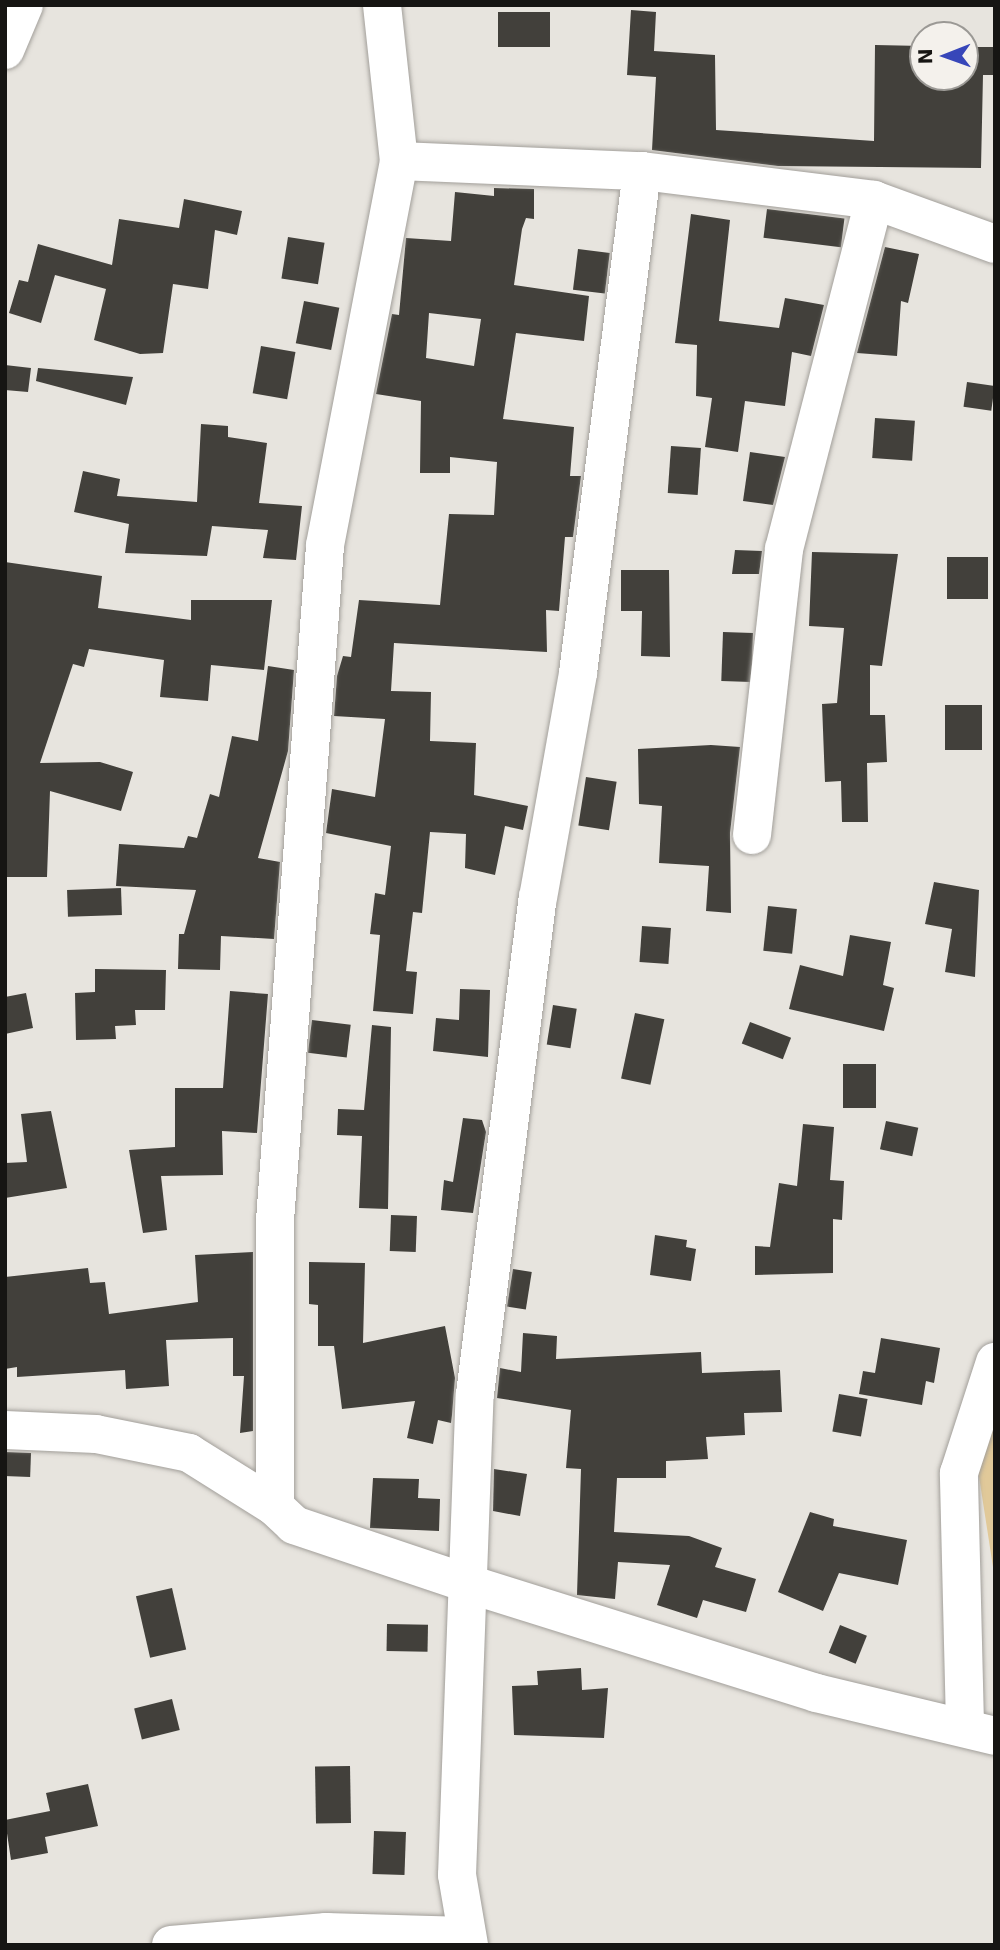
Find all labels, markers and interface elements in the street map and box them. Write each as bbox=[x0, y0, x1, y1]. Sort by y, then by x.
north arrow bbox=[909, 21, 979, 91]
text: N bbox=[914, 48, 936, 64]

